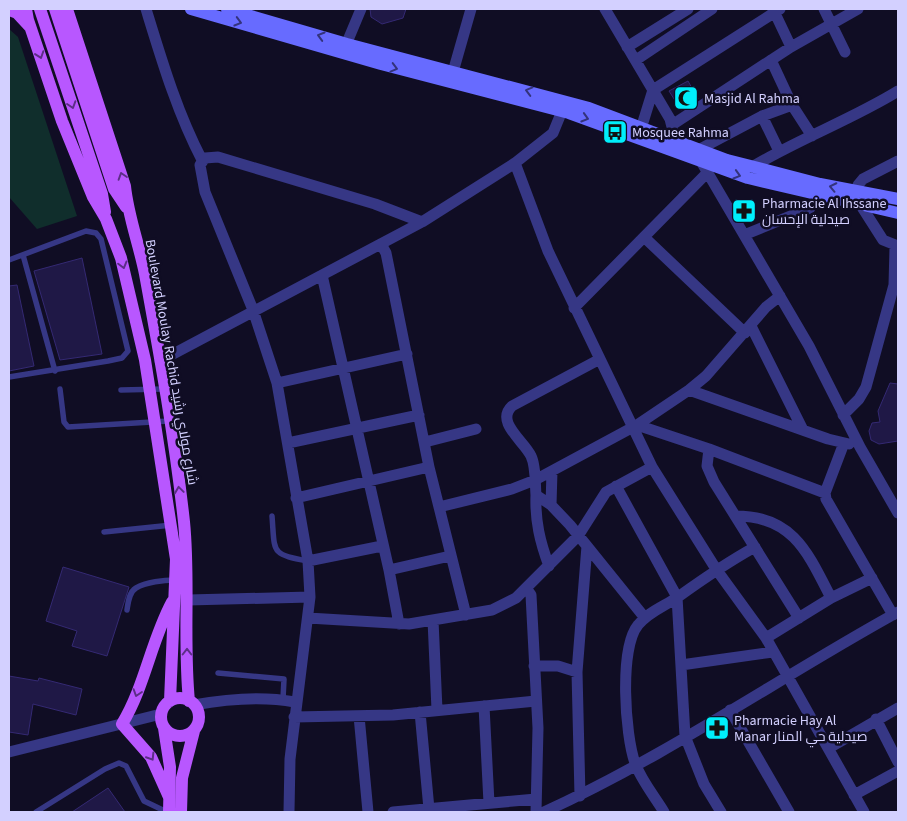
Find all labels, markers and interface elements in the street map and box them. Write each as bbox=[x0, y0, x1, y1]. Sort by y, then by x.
one-way arrow bbox=[233, 17, 241, 27]
one-way arrow bbox=[317, 32, 325, 42]
one-way arrow bbox=[34, 51, 44, 59]
one-way arrow bbox=[389, 62, 398, 73]
mosque icon: Masjid Al Rahma bbox=[673, 85, 699, 111]
one-way arrow bbox=[525, 86, 533, 96]
place label: Masjid Al Rahma bbox=[704, 89, 800, 109]
one-way arrow bbox=[66, 100, 76, 109]
one-way arrow bbox=[580, 113, 588, 123]
bus stop icon: Mosquee Rahma bbox=[602, 119, 628, 145]
place label: Mosquee Rahma bbox=[632, 123, 729, 143]
one-way arrow bbox=[732, 169, 740, 179]
one-way arrow bbox=[117, 172, 127, 180]
one-way arrow bbox=[829, 182, 838, 193]
place label: Pharmacie Al Ihssane صيدلية الإحسان bbox=[762, 194, 886, 230]
pharmacy icon: Pharmacie Al Ihssane صيدلية الإحسان bbox=[731, 198, 757, 224]
street label: Boulevard Moulay Rachid شارع مولاي رشيد bbox=[139, 238, 203, 487]
one-way arrow bbox=[117, 260, 127, 268]
one-way arrow bbox=[174, 486, 185, 494]
one-way arrow bbox=[182, 648, 192, 656]
one-way arrow bbox=[133, 688, 143, 697]
place label: Pharmacie Hay Al Manar صيدلية حي المنار bbox=[734, 711, 868, 748]
pharmacy icon: Pharmacie Hay Al Manar صيدلية حي المنار bbox=[704, 715, 730, 741]
one-way arrow bbox=[144, 752, 154, 761]

